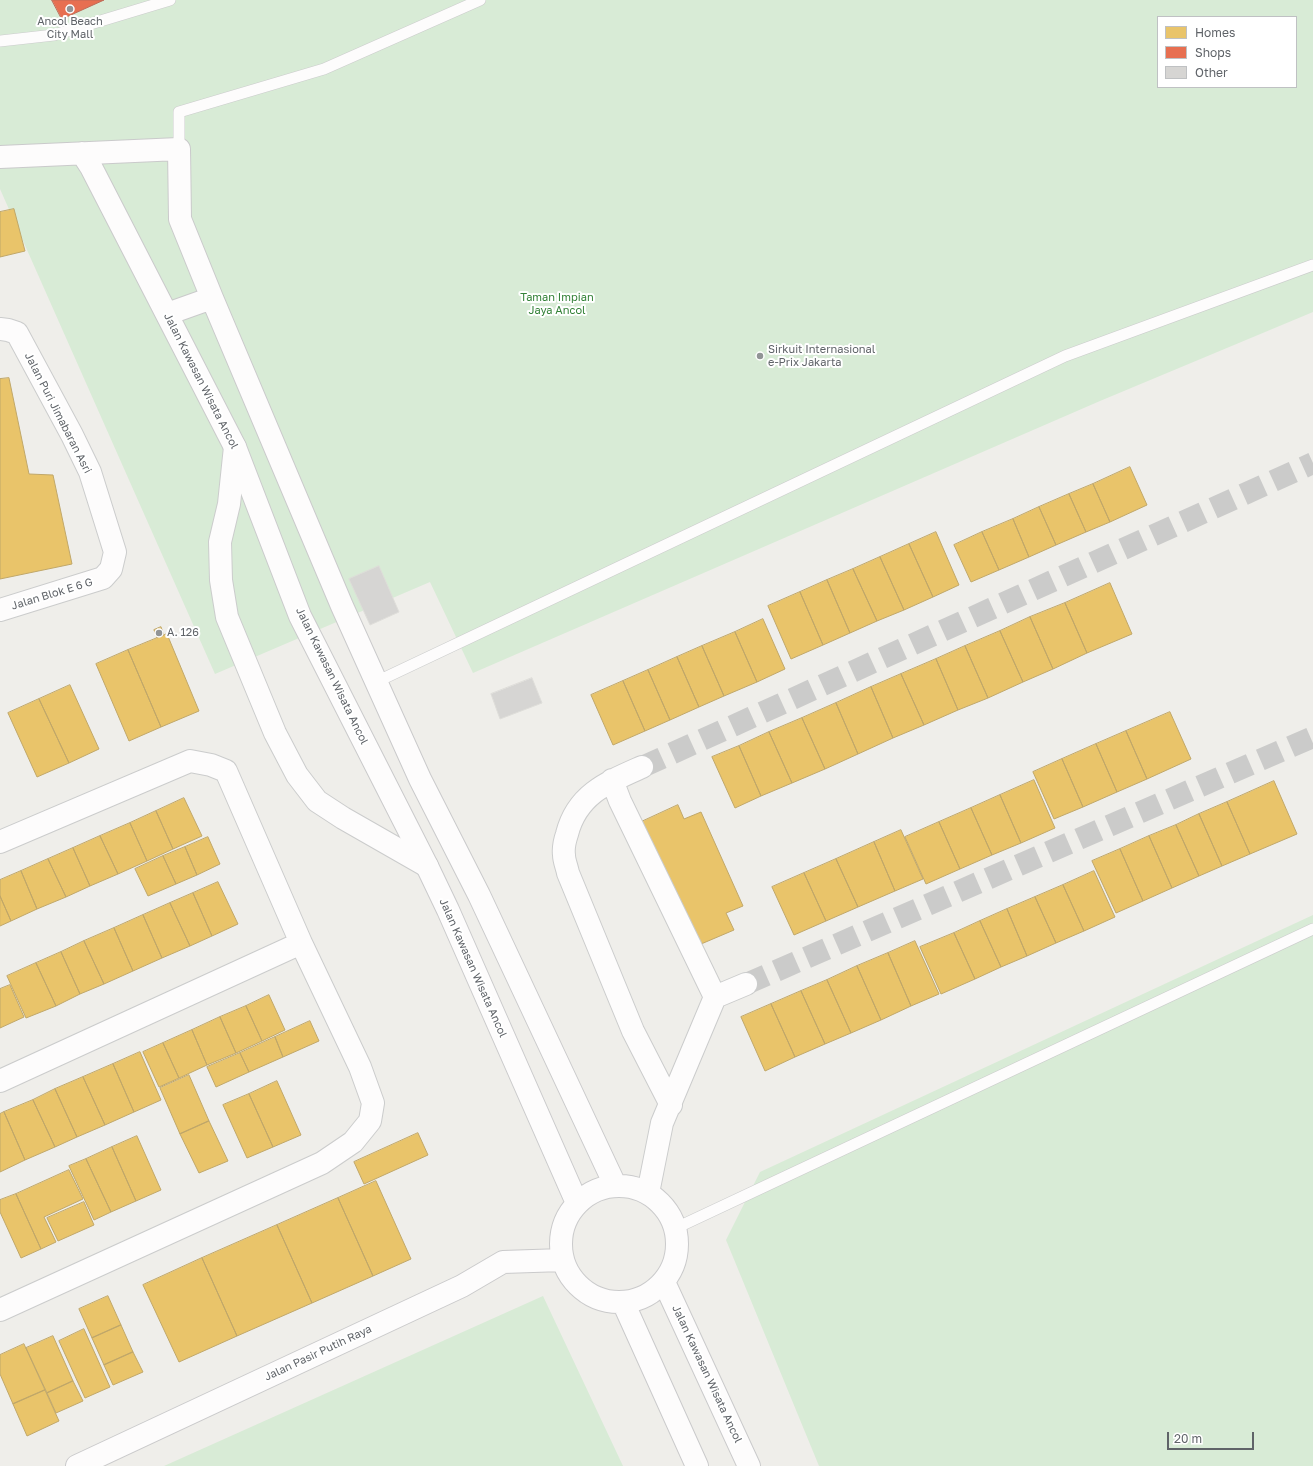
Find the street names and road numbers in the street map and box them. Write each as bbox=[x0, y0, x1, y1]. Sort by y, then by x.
street label: Jalan Kawasan Wisata Ancol bbox=[161, 311, 241, 451]
street label: Jalan Puri Jimabaran Asri bbox=[22, 350, 94, 476]
street label: Jalan Blok E 6 G bbox=[10, 575, 94, 613]
street label: Jalan Kawasan Wisata Ancol bbox=[293, 605, 371, 747]
street label: Jalan Kawasan Wisata Ancol bbox=[436, 896, 510, 1040]
street label: Jalan Kawasan Wisata Ancol bbox=[669, 1303, 745, 1445]
street label: Jalan Pasir Putih Raya bbox=[262, 1322, 374, 1384]

